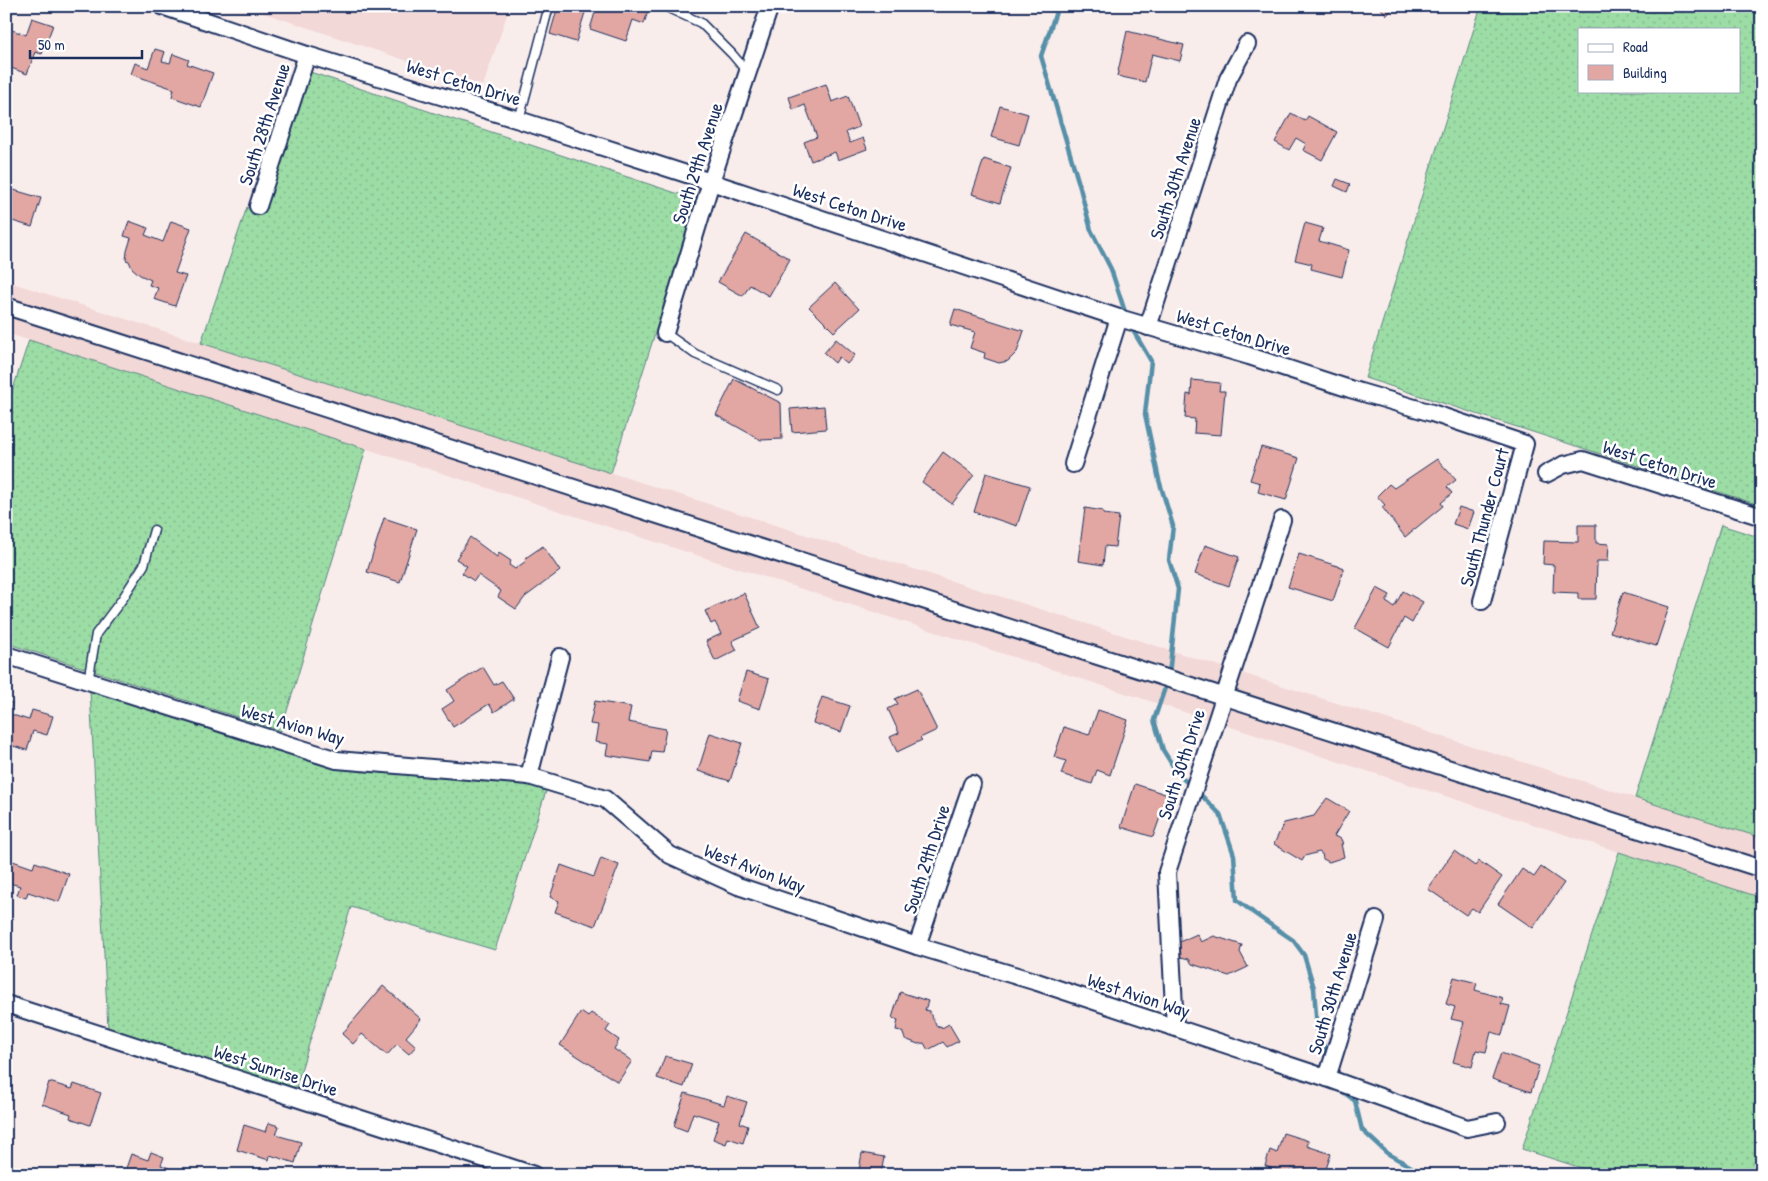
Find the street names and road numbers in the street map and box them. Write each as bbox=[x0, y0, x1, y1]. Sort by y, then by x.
street label: West Ceton Drive bbox=[404, 52, 525, 112]
street label: South 28th Avenue bbox=[232, 59, 296, 188]
street label: South 29th Avenue bbox=[665, 99, 729, 227]
street label: South 30th Avenue bbox=[1143, 113, 1207, 242]
street label: West Ceton Drive bbox=[790, 176, 911, 238]
street label: West Ceton Drive bbox=[1174, 302, 1295, 362]
street label: West Ceton Drive bbox=[1600, 433, 1721, 495]
street label: South Thunder Court bbox=[1453, 445, 1515, 589]
street label: West Avion Way bbox=[238, 697, 348, 751]
street label: South 30th Drive bbox=[1151, 705, 1211, 822]
street label: South 29th Drive bbox=[896, 801, 956, 917]
street label: West Avion Way bbox=[701, 837, 809, 899]
street label: South 30th Avenue bbox=[1301, 928, 1363, 1058]
street label: West Avion Way bbox=[1084, 966, 1194, 1024]
street label: West Sunrise Drive bbox=[211, 1038, 342, 1102]

